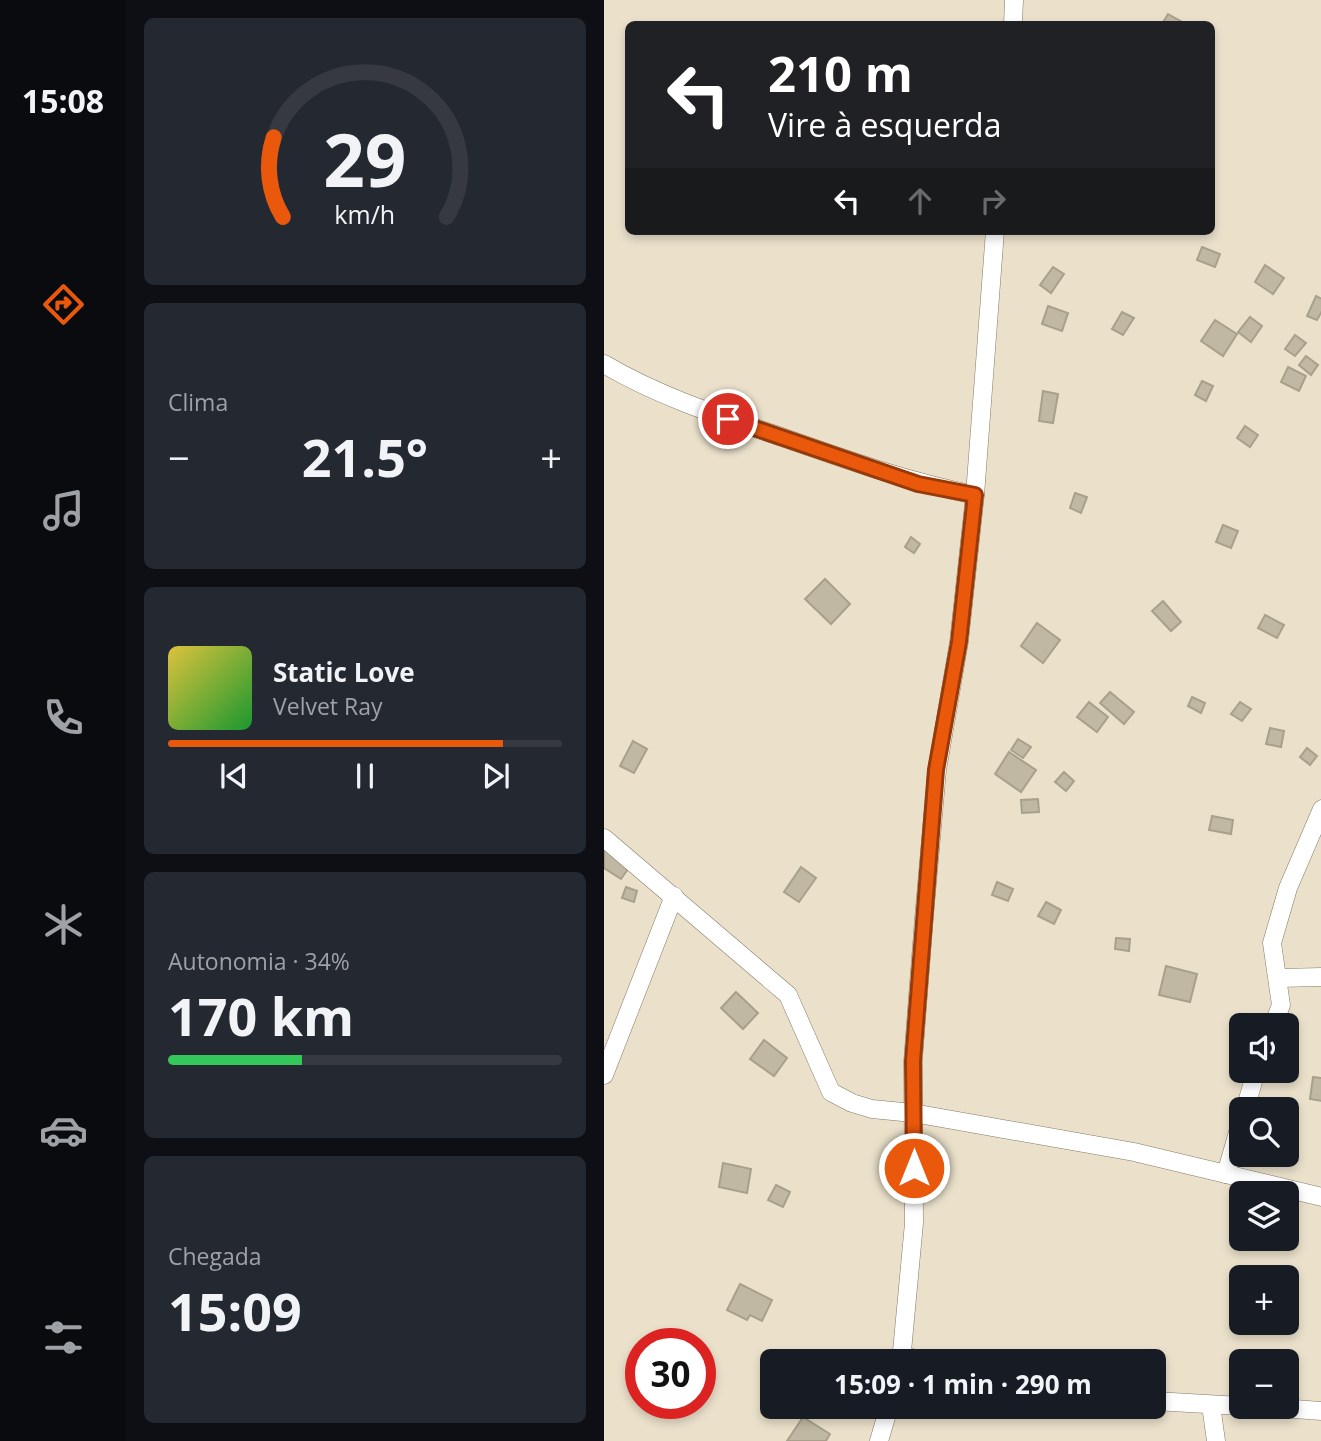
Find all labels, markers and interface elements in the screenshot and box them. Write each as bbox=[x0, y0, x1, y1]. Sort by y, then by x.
text: 210 m bbox=[768, 40, 913, 106]
icon: left bbox=[653, 49, 744, 140]
text: 15:08 bbox=[22, 79, 104, 122]
text: Vire à esquerda bbox=[768, 103, 1001, 146]
text: 29 bbox=[323, 110, 407, 209]
icon: left bbox=[828, 182, 866, 220]
icon: ahead bbox=[901, 182, 939, 220]
icon: right bbox=[974, 182, 1012, 220]
text: km/h bbox=[335, 197, 395, 231]
icon: directions bbox=[39, 280, 88, 329]
text: Clima bbox=[168, 386, 228, 418]
pin bbox=[698, 389, 758, 449]
icon: arrive bbox=[709, 400, 747, 438]
text: 21.5° bbox=[302, 421, 428, 492]
text: − bbox=[168, 431, 190, 483]
text: + bbox=[540, 431, 562, 483]
icon: music bbox=[39, 486, 88, 535]
text: Static Love bbox=[273, 654, 415, 690]
text: Velvet Ray bbox=[273, 690, 383, 722]
icon: phone bbox=[39, 693, 88, 742]
icon: previous bbox=[215, 757, 253, 795]
icon: pause bbox=[346, 757, 384, 795]
icon: next bbox=[477, 757, 515, 795]
icon: climate bbox=[39, 900, 88, 949]
text: Autonomia · 34% bbox=[168, 945, 350, 977]
text: 170 km bbox=[168, 980, 354, 1051]
map controls bbox=[1229, 1013, 1299, 1419]
button: sound bbox=[1229, 1013, 1299, 1083]
button: search bbox=[1229, 1097, 1299, 1167]
icon: car bbox=[39, 1106, 88, 1155]
position arrow bbox=[877, 1131, 951, 1205]
button: layers bbox=[1229, 1181, 1299, 1251]
text: Chegada bbox=[168, 1240, 262, 1272]
button: + bbox=[1229, 1265, 1299, 1335]
text: 15:09 bbox=[168, 1275, 302, 1346]
icon: filters bbox=[39, 1313, 88, 1362]
speed limit sign: 30 bbox=[625, 1328, 716, 1419]
button: − bbox=[1229, 1349, 1299, 1419]
text: 15:09 · 1 min · 290 m bbox=[834, 1366, 1092, 1402]

